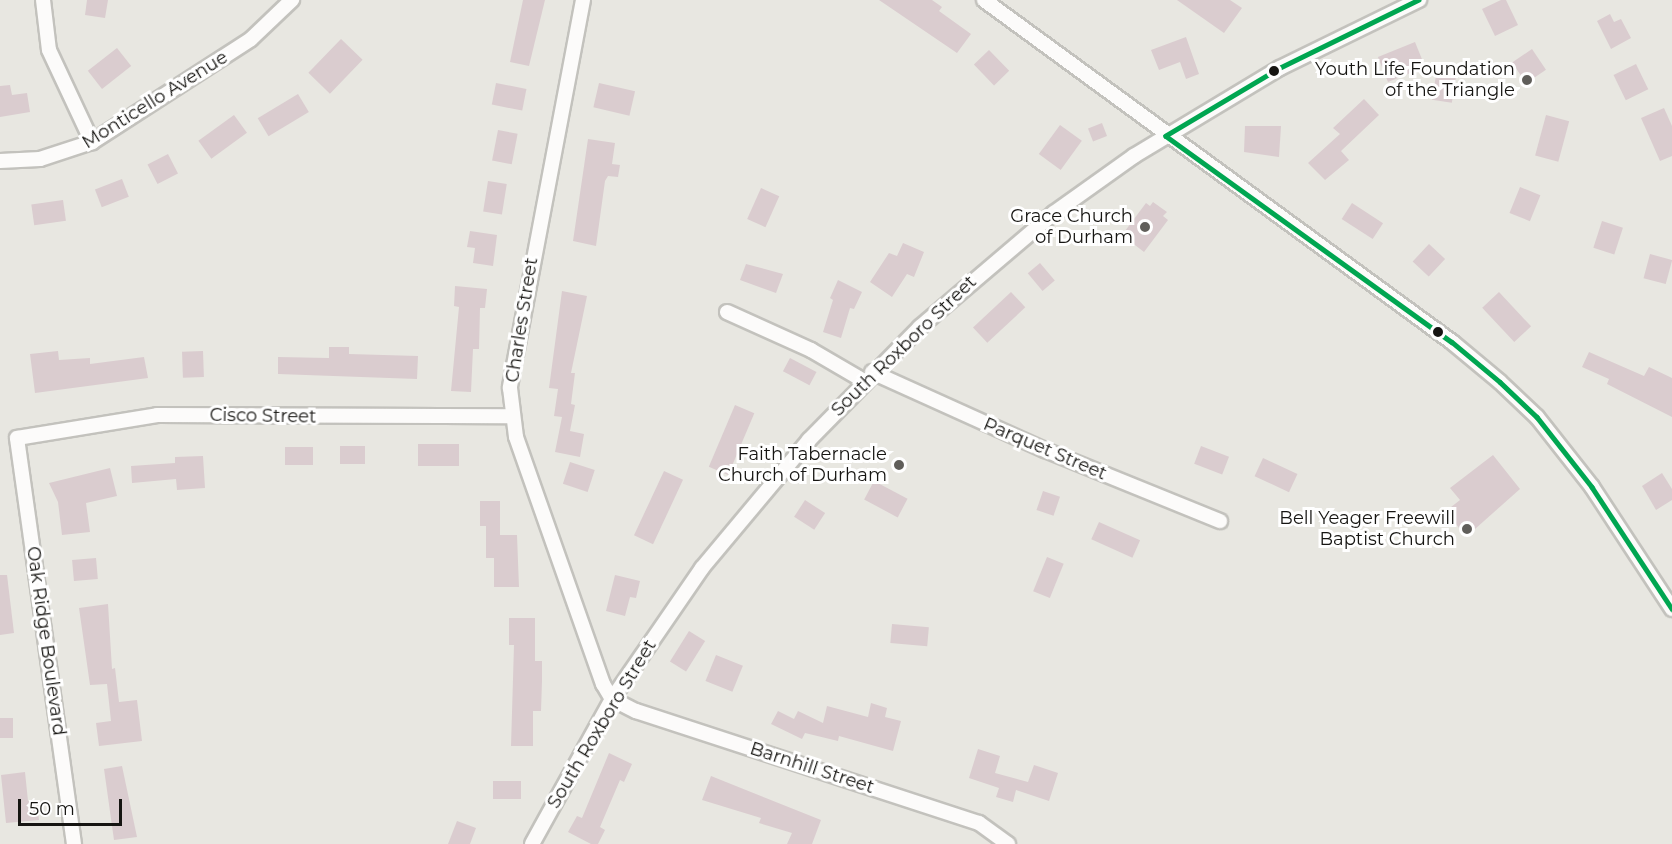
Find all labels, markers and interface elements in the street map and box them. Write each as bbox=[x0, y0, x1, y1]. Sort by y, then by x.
street label: Monticello Avenue bbox=[78, 47, 232, 153]
place label: Youth Life Foundation of the Triangle bbox=[1315, 59, 1515, 101]
unlabelled marker bbox=[1268, 65, 1280, 77]
marker: Youth Life Foundation of the Triangle bbox=[1520, 73, 1534, 87]
place label: Grace Church of Durham bbox=[1010, 206, 1133, 248]
marker: Grace Church of Durham bbox=[1138, 220, 1152, 234]
street label: Charles Street bbox=[501, 256, 543, 384]
street label: South Roxboro Street bbox=[827, 271, 981, 421]
unlabelled marker bbox=[1432, 326, 1444, 338]
street label: Cisco Street bbox=[209, 404, 317, 428]
street label: Parquet Street bbox=[980, 413, 1110, 485]
place label: Faith Tabernacle Church of Durham bbox=[718, 444, 887, 486]
marker: Faith Tabernacle Church of Durham bbox=[892, 458, 906, 472]
place label: Bell Yeager Freewill Baptist Church bbox=[1279, 508, 1455, 550]
marker: Bell Yeager Freewill Baptist Church bbox=[1460, 522, 1474, 536]
street label: Oak Ridge Boulevard bbox=[22, 545, 70, 737]
street label: South Roxboro Street bbox=[543, 636, 661, 812]
street label: Barnhill Street bbox=[747, 738, 877, 798]
scale bar bbox=[21, 787, 124, 825]
text: 50 m bbox=[29, 798, 75, 820]

